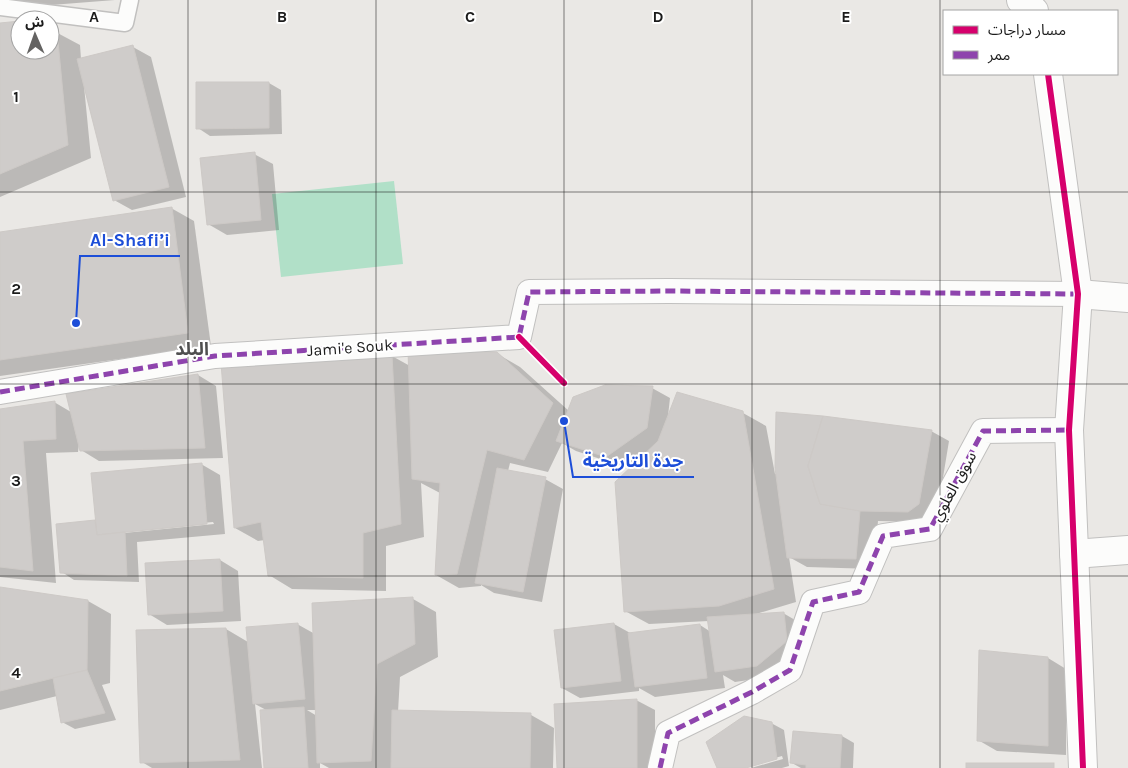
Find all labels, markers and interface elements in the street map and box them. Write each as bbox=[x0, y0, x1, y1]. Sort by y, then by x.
text: A bbox=[89, 7, 99, 26]
text: B bbox=[277, 7, 287, 26]
text: C bbox=[465, 7, 475, 26]
text: D bbox=[653, 7, 664, 26]
text: E bbox=[841, 7, 851, 26]
north arrow bbox=[10, 10, 60, 60]
legend bbox=[943, 10, 1118, 75]
text: ش bbox=[25, 14, 44, 31]
text: مسار دراجات bbox=[988, 21, 1066, 39]
text: ممر bbox=[987, 46, 1011, 64]
text: 1 bbox=[13, 87, 19, 106]
callout: Al-Shafi’i bbox=[80, 223, 180, 256]
text: Al-Shafi’i bbox=[90, 229, 170, 251]
text: 2 bbox=[11, 279, 21, 298]
street label: Jami'e Souk bbox=[306, 335, 394, 360]
district label: البلد bbox=[175, 338, 209, 360]
callout: جدة التاريخية bbox=[573, 444, 694, 477]
street label: سوق العلوي bbox=[926, 448, 983, 526]
text: جدة التاريخية bbox=[583, 450, 683, 472]
text: 3 bbox=[11, 471, 21, 490]
text: 4 bbox=[11, 663, 21, 682]

